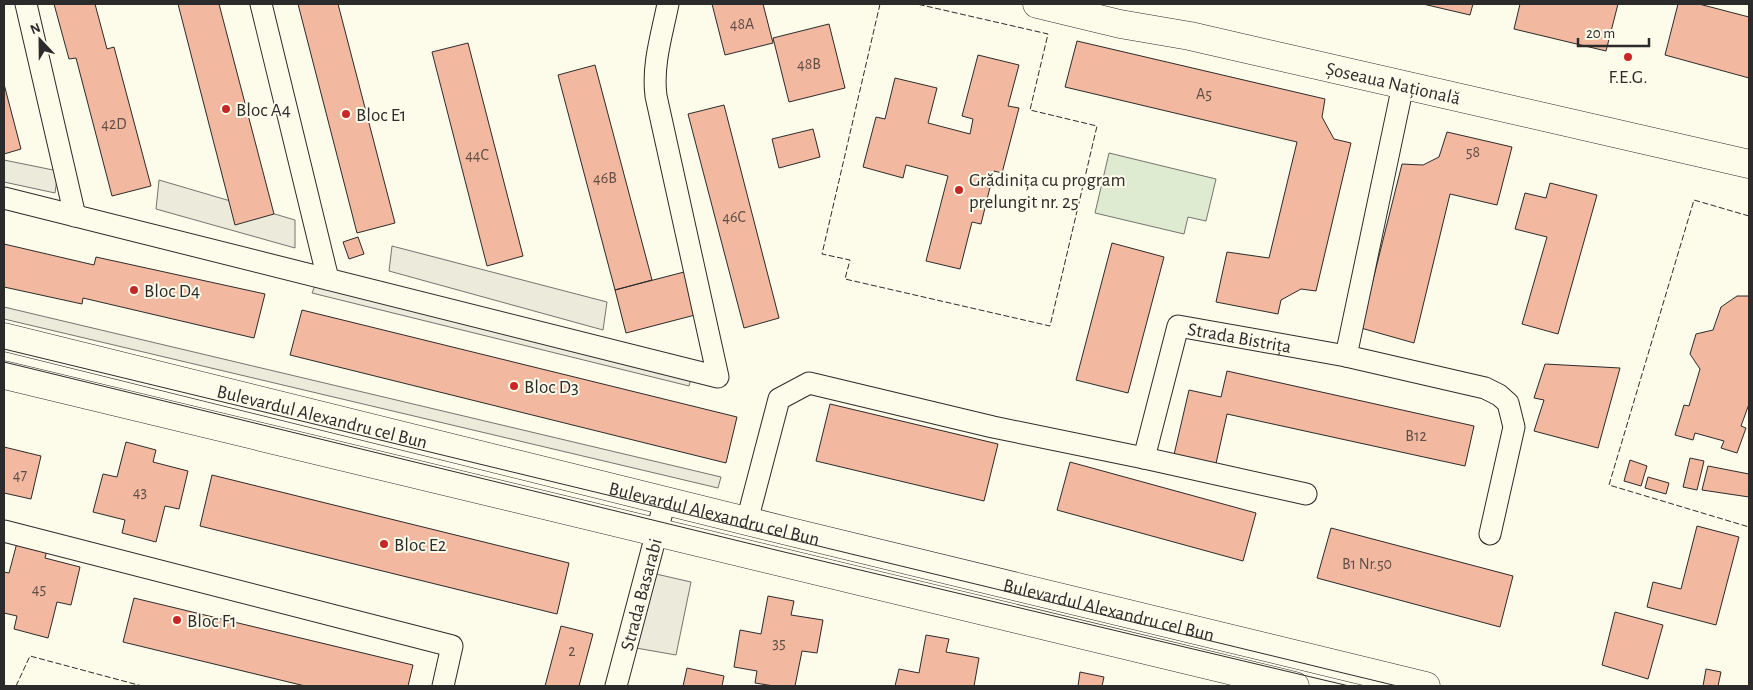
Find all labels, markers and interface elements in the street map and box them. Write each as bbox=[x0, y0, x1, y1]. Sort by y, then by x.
north arrow bbox=[15, 15, 65, 65]
scale bar bbox=[1578, 15, 1649, 47]
house number: 48A bbox=[730, 16, 754, 32]
text: N bbox=[28, 21, 43, 37]
text: 20 m bbox=[1586, 26, 1615, 41]
marker: F.E.G. bbox=[1622, 51, 1634, 63]
house number: 48B bbox=[797, 56, 821, 72]
street label: Șoseaua Națională bbox=[1324, 59, 1462, 109]
place label: F.E.G. bbox=[1608, 68, 1648, 87]
house number: A5 bbox=[1196, 86, 1212, 102]
place label: Bloc A4 bbox=[236, 101, 291, 120]
marker: Bloc A4 bbox=[220, 103, 232, 115]
place label: Bloc E1 bbox=[356, 106, 406, 125]
marker: Bloc E1 bbox=[340, 108, 352, 120]
house number: 42D bbox=[101, 116, 127, 132]
house number: 58 bbox=[1466, 144, 1480, 160]
house number: 44C bbox=[465, 147, 489, 163]
house number: 46B bbox=[593, 170, 617, 186]
place label: Grădinița cu program prelungit nr. 25 bbox=[969, 171, 1126, 212]
marker: Grădinița cu program prelungit nr. 25 bbox=[953, 184, 965, 196]
house number: 46C bbox=[722, 209, 746, 225]
place label: Bloc D4 bbox=[144, 282, 200, 301]
marker: Bloc D4 bbox=[128, 284, 140, 296]
street label: Strada Bistrița bbox=[1186, 320, 1293, 357]
place label: Bloc D3 bbox=[524, 378, 579, 397]
marker: Bloc D3 bbox=[508, 380, 520, 392]
street label: Bulevardul Alexandru cel Bun bbox=[215, 382, 429, 453]
house number: B12 bbox=[1405, 428, 1427, 444]
house number: 47 bbox=[13, 467, 28, 483]
street label: Bulevardul Alexandru cel Bun bbox=[607, 479, 821, 550]
house number: 43 bbox=[133, 484, 147, 500]
place label: Bloc E2 bbox=[394, 536, 447, 555]
street label: Strada Basarabi bbox=[618, 536, 666, 653]
marker: Bloc E2 bbox=[378, 538, 390, 550]
house number: B1 Nr.50 bbox=[1342, 556, 1392, 572]
street label: Bulevardul Alexandru cel Bun bbox=[1001, 576, 1216, 645]
house number: 45 bbox=[32, 581, 46, 597]
place label: Bloc F1 bbox=[187, 612, 236, 631]
marker: Bloc F1 bbox=[171, 614, 183, 626]
house number: 35 bbox=[772, 635, 786, 651]
house number: 2 bbox=[568, 643, 576, 659]

